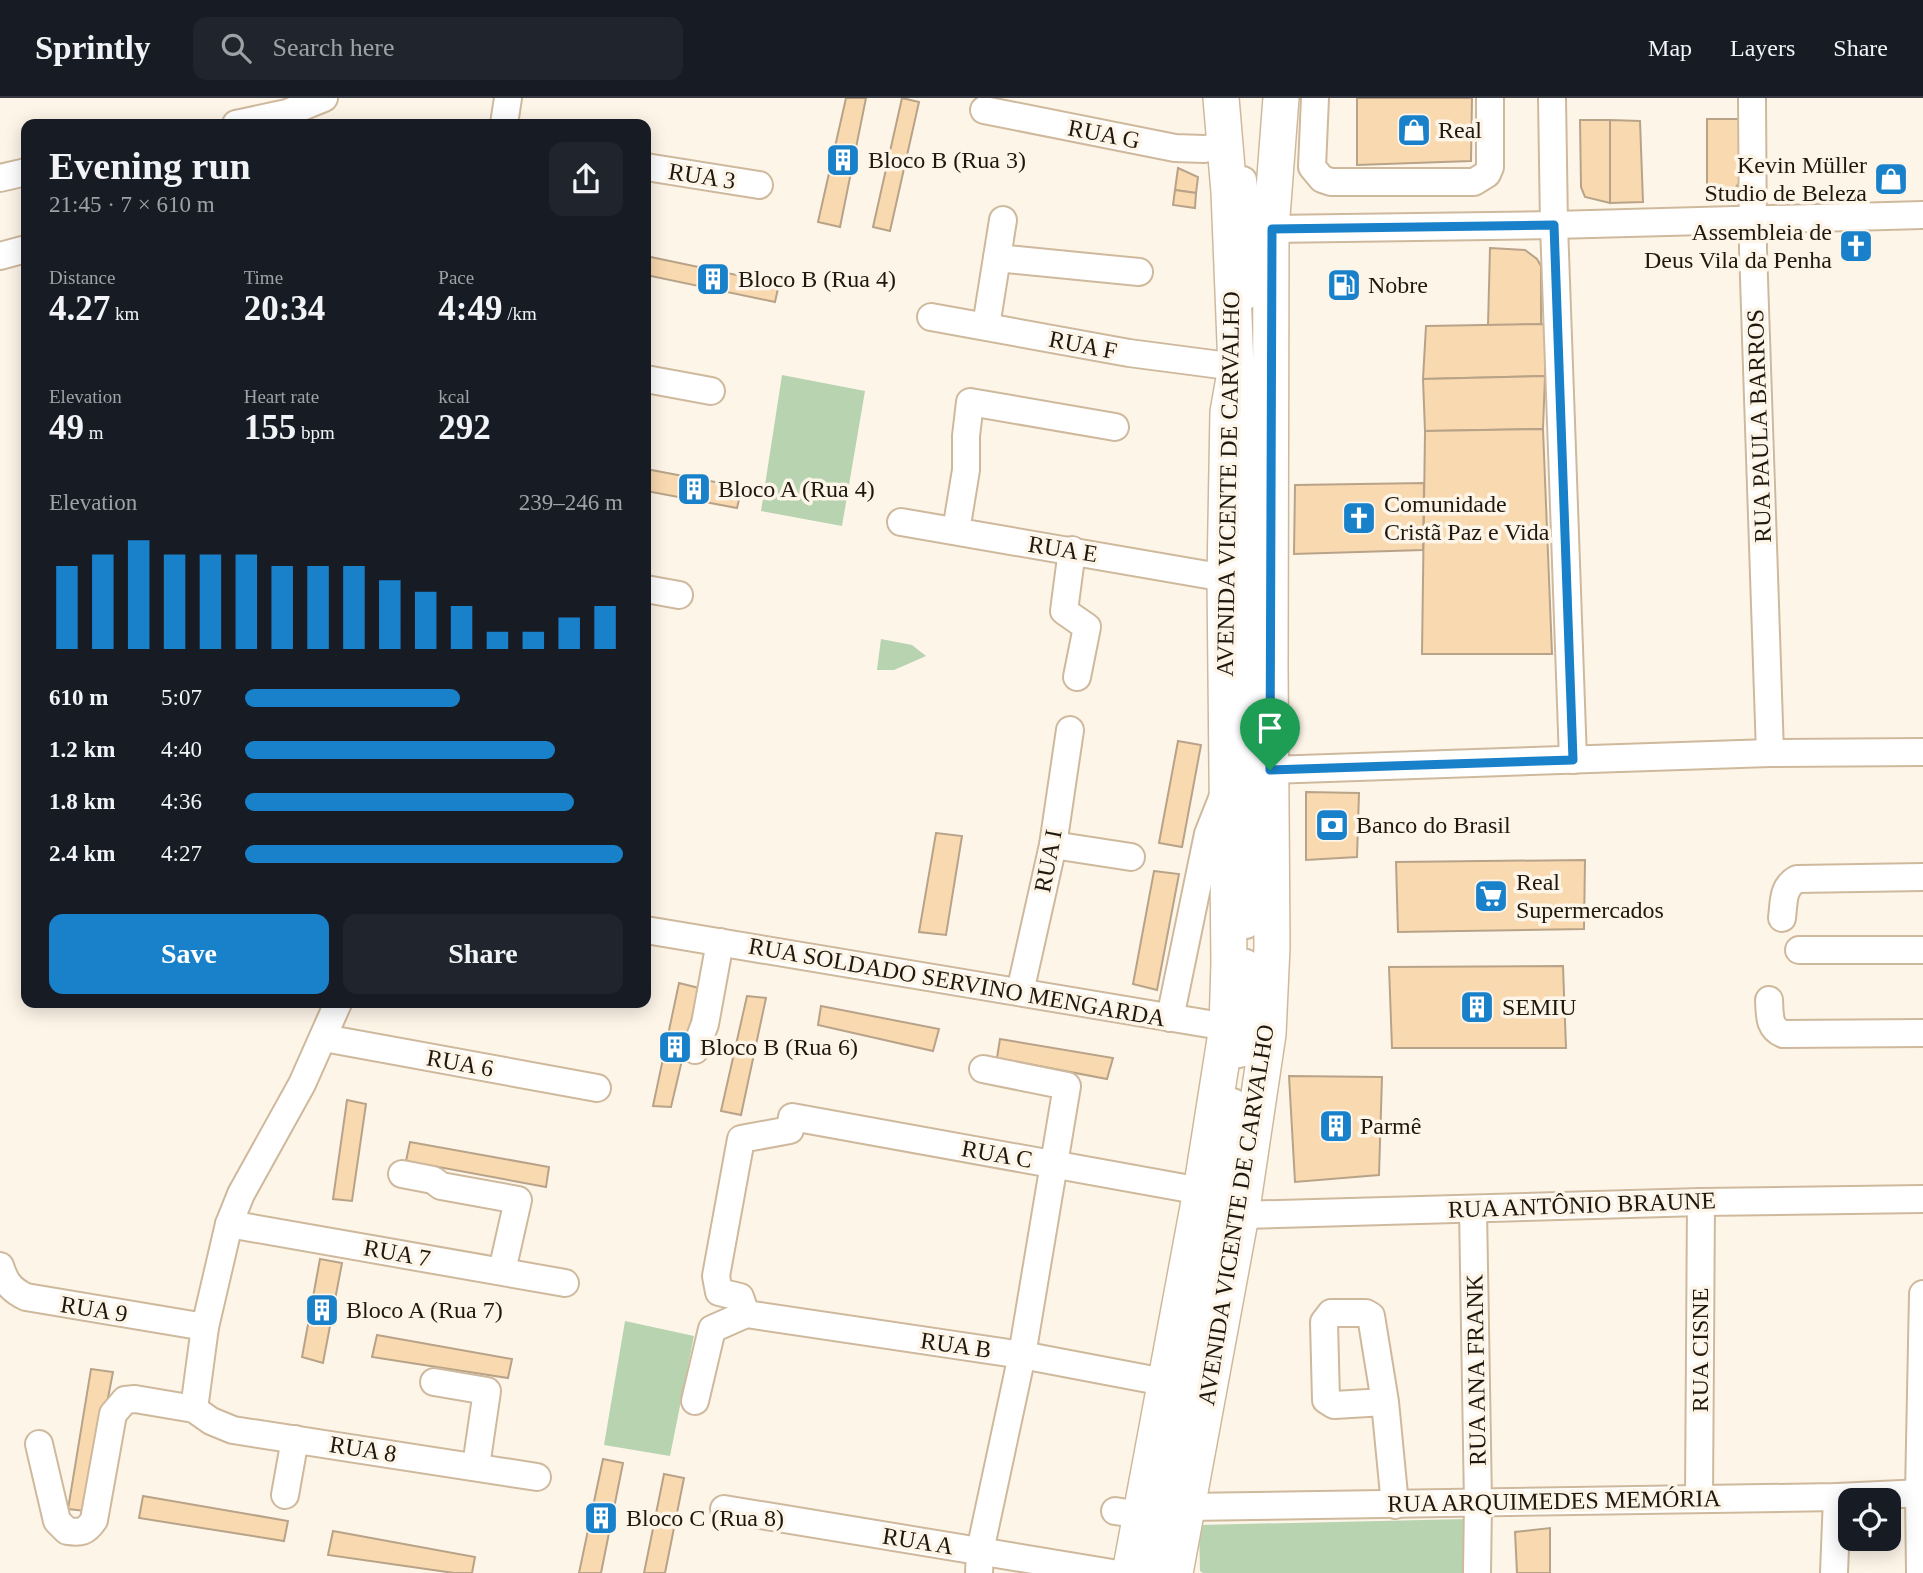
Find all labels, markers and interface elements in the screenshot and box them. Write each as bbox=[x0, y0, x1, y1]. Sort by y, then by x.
search box bbox=[193, 17, 683, 80]
icon: search bbox=[217, 29, 255, 67]
text: Sprintly bbox=[35, 30, 151, 66]
text: Search here bbox=[273, 33, 395, 62]
text: Map bbox=[1648, 35, 1692, 61]
text: Layers bbox=[1730, 35, 1795, 61]
text: Share bbox=[1833, 35, 1888, 61]
shop icon: Real bbox=[1395, 111, 1433, 149]
street label: RUA G bbox=[1066, 114, 1142, 154]
place label: Real bbox=[1438, 117, 1482, 143]
building icon: Bloco B (Rua 3) bbox=[824, 141, 862, 179]
button: share bbox=[549, 142, 623, 216]
text: Evening run bbox=[49, 145, 251, 187]
place label: Bloco B (Rua 3) bbox=[868, 147, 1026, 173]
place label: Kevin Müller Studio de Beleza bbox=[1704, 152, 1867, 206]
street label: RUA 3 bbox=[667, 158, 737, 194]
shop icon: Kevin Müller Studio de Beleza bbox=[1872, 160, 1910, 198]
text: 21:45 · 7 × 610 m bbox=[49, 192, 215, 217]
place label: Assembleia de Deus Vila da Penha bbox=[1644, 219, 1832, 273]
church icon: Assembleia de Deus Vila da Penha bbox=[1837, 227, 1875, 265]
building icon: Bloco B (Rua 4) bbox=[694, 260, 732, 298]
place label: Bloco B (Rua 4) bbox=[738, 266, 896, 292]
fuel station icon: Nobre bbox=[1325, 266, 1363, 304]
text: Distance bbox=[49, 267, 115, 288]
text: Time bbox=[244, 267, 283, 288]
text: Pace bbox=[438, 267, 474, 288]
place label: Nobre bbox=[1368, 272, 1428, 298]
text: 4.27 bbox=[49, 289, 110, 328]
text: 20:34 bbox=[244, 289, 325, 328]
text: 4:49 bbox=[438, 289, 502, 328]
street label: AVENIDA VICENTE DE CARVALHO bbox=[1212, 291, 1244, 677]
text: km bbox=[110, 303, 139, 324]
text: /km bbox=[502, 303, 537, 324]
street label: RUA PAULA BARROS bbox=[1742, 309, 1776, 543]
street label: RUA F bbox=[1047, 326, 1119, 364]
text: Elevation bbox=[49, 386, 122, 407]
text: Heart rate bbox=[244, 386, 319, 407]
text: kcal bbox=[438, 386, 470, 407]
text: 49 bbox=[49, 408, 84, 447]
text: 155 bbox=[244, 408, 296, 447]
text: 292 bbox=[438, 408, 491, 447]
text: m bbox=[84, 422, 104, 443]
text: bpm bbox=[296, 422, 335, 443]
building icon: Bloco A (Rua 4) bbox=[675, 470, 713, 508]
place label: Bloco A (Rua 4) bbox=[718, 476, 875, 502]
text: Elevation bbox=[49, 490, 137, 515]
text: 239–246 m bbox=[519, 490, 623, 515]
place label: Comunidade Cristã Paz e Vida bbox=[1384, 491, 1550, 545]
church icon: Comunidade Cristã Paz e Vida bbox=[1340, 499, 1378, 537]
street label: RUA E bbox=[1026, 531, 1100, 567]
text: 610 m bbox=[49, 685, 108, 710]
text: 5:07 bbox=[161, 685, 202, 710]
pin bbox=[1240, 698, 1300, 770]
icon: arrive bbox=[1251, 709, 1289, 747]
text: 1.2 km bbox=[49, 737, 115, 762]
text: 4:40 bbox=[161, 737, 202, 762]
text: 1.8 km bbox=[49, 789, 115, 814]
text: 4:36 bbox=[161, 789, 202, 814]
bank icon: Banco do Brasil bbox=[1313, 806, 1351, 844]
place label: Banco do Brasil bbox=[1356, 812, 1511, 838]
street label: RUA I bbox=[1029, 827, 1067, 895]
text: 2.4 km bbox=[49, 841, 115, 866]
text: 4:27 bbox=[161, 841, 202, 866]
place label: Real Supermercados bbox=[1516, 869, 1664, 923]
supermarket icon: Real Supermercados bbox=[1472, 877, 1510, 915]
button: Save bbox=[49, 914, 329, 994]
button: Share bbox=[343, 914, 623, 994]
street label: RUA SOLDADO SERVINO MENGARDA bbox=[747, 932, 1168, 1032]
building icon: SEMIU bbox=[1458, 988, 1496, 1026]
place label: SEMIU bbox=[1502, 994, 1577, 1020]
street label: AVENIDA VICENTE DE CARVALHO bbox=[1193, 1023, 1279, 1407]
building icon: Bloco B (Rua 6) bbox=[656, 1028, 694, 1066]
place label: Bloco B (Rua 6) bbox=[700, 1034, 858, 1060]
street label: RUA 6 bbox=[425, 1044, 495, 1082]
building icon: Parmê bbox=[1317, 1107, 1355, 1145]
place label: Parmê bbox=[1360, 1113, 1421, 1139]
street label: RUA C bbox=[960, 1135, 1034, 1173]
street label: RUA ANTÔNIO BRAUNE bbox=[1448, 1187, 1716, 1223]
street label: RUA 7 bbox=[362, 1234, 432, 1272]
street label: RUA ANA FRANK bbox=[1461, 1273, 1491, 1466]
street label: RUA CISNE bbox=[1687, 1288, 1713, 1412]
street label: RUA 9 bbox=[59, 1291, 129, 1327]
building icon: Bloco A (Rua 7) bbox=[303, 1291, 341, 1329]
place label: Bloco A (Rua 7) bbox=[346, 1297, 503, 1323]
street label: RUA B bbox=[919, 1327, 993, 1363]
street label: RUA 8 bbox=[328, 1431, 398, 1467]
street label: RUA ARQUIMEDES MEMÓRIA bbox=[1387, 1485, 1722, 1517]
map controls bbox=[1838, 1488, 1901, 1551]
button: locate bbox=[1838, 1488, 1901, 1551]
building icon: Bloco C (Rua 8) bbox=[582, 1499, 620, 1537]
place label: Bloco C (Rua 8) bbox=[626, 1505, 784, 1531]
street label: RUA A bbox=[881, 1523, 956, 1560]

